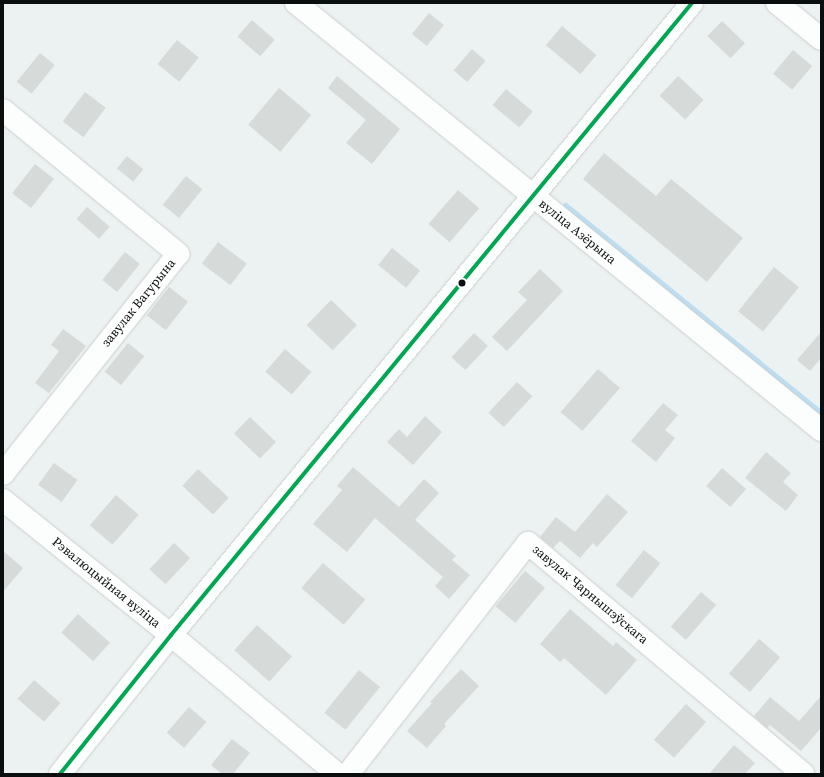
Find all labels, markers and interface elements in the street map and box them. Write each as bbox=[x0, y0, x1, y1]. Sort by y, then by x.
street label: вуліца Азёрына bbox=[535, 196, 619, 268]
street label: завулак Вагурына bbox=[99, 256, 179, 350]
unlabelled marker bbox=[457, 278, 467, 288]
street label: Рэвалюцыйная вуліца bbox=[49, 534, 163, 632]
street label: завулак Чарнышэўскага bbox=[529, 542, 651, 648]

